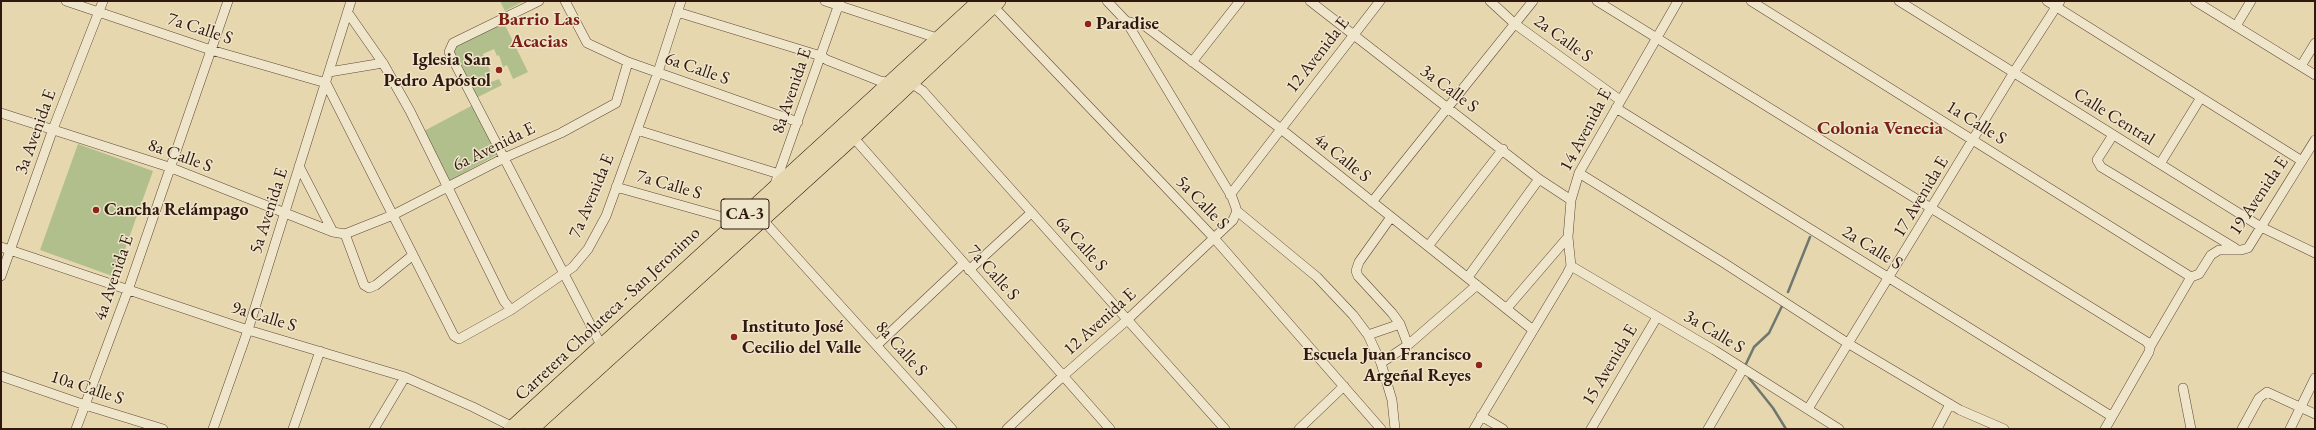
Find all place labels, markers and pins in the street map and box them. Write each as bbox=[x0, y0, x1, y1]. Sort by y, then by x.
place label: Paradise bbox=[1096, 13, 1159, 35]
marker: Paradise bbox=[1083, 19, 1093, 29]
place label: Iglesia San Pedro Apóstol bbox=[384, 49, 491, 92]
marker: Iglesia San Pedro Apóstol bbox=[494, 65, 504, 75]
place label: Cancha Relámpago bbox=[104, 199, 248, 221]
marker: Cancha Relámpago bbox=[91, 205, 101, 215]
place label: Instituto José Cecilio del Valle bbox=[742, 316, 861, 358]
marker: Instituto José Cecilio del Valle bbox=[729, 332, 739, 342]
place label: Escuela Juan Francisco Argeñal Reyes bbox=[1303, 344, 1471, 386]
marker: Escuela Juan Francisco Argeñal Reyes bbox=[1474, 360, 1484, 370]

